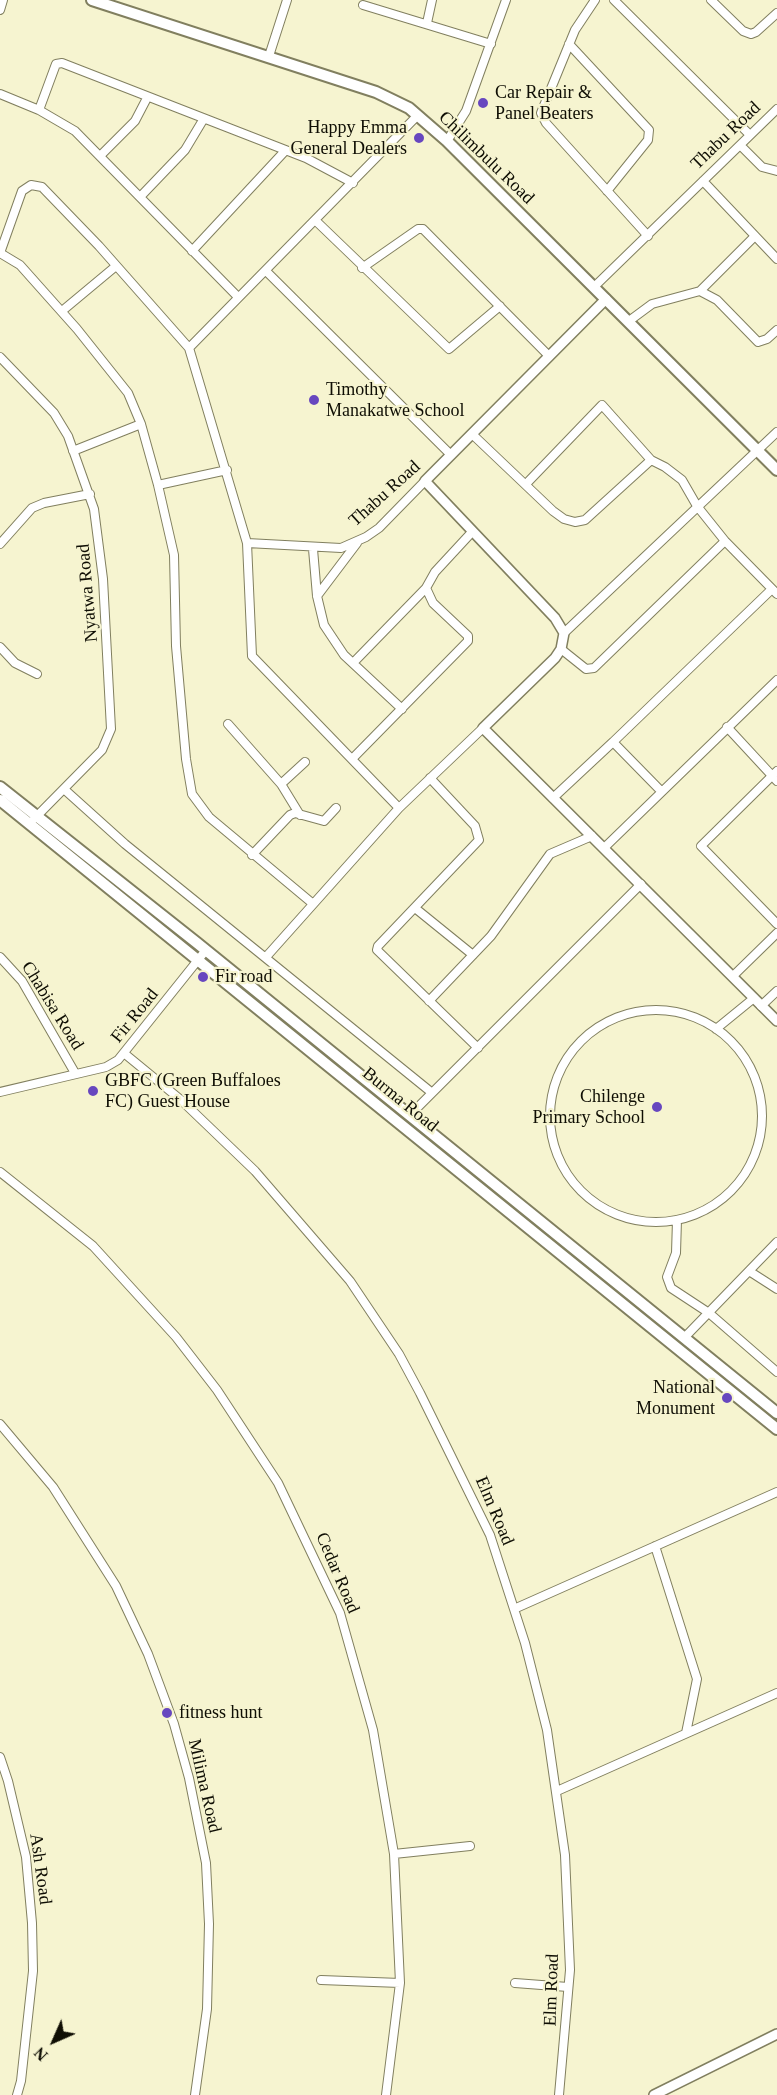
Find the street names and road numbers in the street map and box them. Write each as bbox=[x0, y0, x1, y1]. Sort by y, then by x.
street label: Thabu Road bbox=[687, 97, 765, 175]
street label: Chilimbulu Road bbox=[434, 107, 538, 209]
street label: Thabu Road bbox=[345, 456, 425, 532]
street label: Nyatwa Road bbox=[73, 543, 103, 643]
street label: Chabisa Road bbox=[16, 958, 88, 1054]
street label: Fir Road bbox=[107, 985, 163, 1047]
street label: Burma Road bbox=[358, 1063, 442, 1137]
street label: Elm Road bbox=[470, 1473, 518, 1549]
street label: Cedar Road bbox=[310, 1529, 364, 1617]
street label: Milima Road bbox=[183, 1737, 225, 1835]
street label: Ash Road bbox=[24, 1832, 56, 1906]
street label: Elm Road bbox=[540, 1953, 564, 2027]

